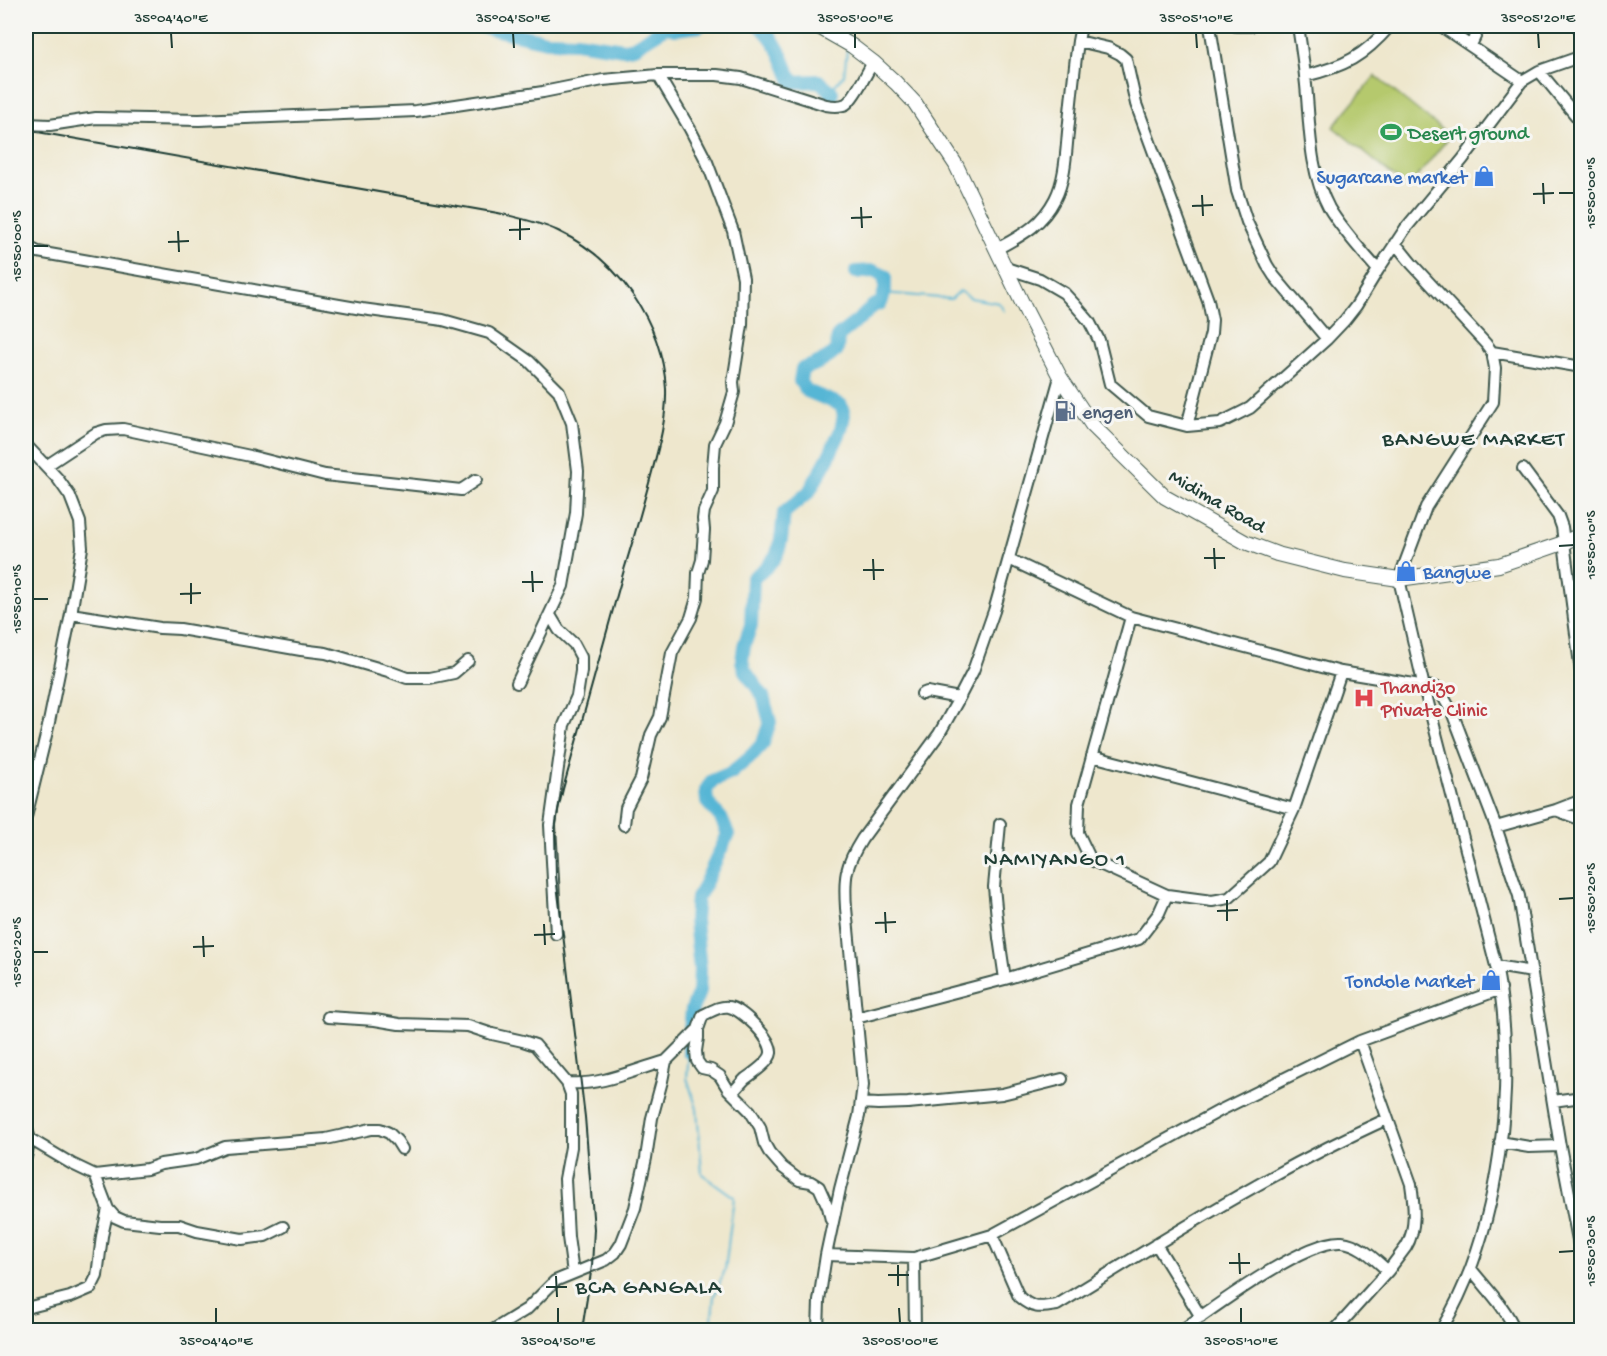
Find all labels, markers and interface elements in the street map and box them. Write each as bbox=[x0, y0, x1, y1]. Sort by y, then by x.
text: 35°04'40"E bbox=[133, 10, 208, 28]
text: 35°04'50"E bbox=[475, 10, 551, 28]
text: 35°05'00"E bbox=[816, 10, 893, 28]
text: 35°05'10"E bbox=[1159, 10, 1233, 28]
text: 35°05'20"E bbox=[1500, 10, 1576, 28]
sports icon: Desert ground bbox=[1379, 120, 1403, 144]
place label: Desert ground bbox=[1406, 124, 1531, 147]
text: 15°50'00"S bbox=[1583, 157, 1601, 230]
shop icon: Sugarcane market bbox=[1472, 164, 1496, 188]
place label: Sugarcane market bbox=[1317, 168, 1469, 191]
text: 15°50'00"S bbox=[9, 210, 27, 283]
fuel station icon: engen bbox=[1053, 399, 1077, 423]
place label: engen bbox=[1082, 403, 1134, 426]
district label: BANGWE MARKET bbox=[1381, 428, 1566, 454]
street label: Midima Road bbox=[1164, 466, 1271, 541]
text: 15°50'10"S bbox=[1583, 511, 1601, 580]
shop icon: Bangwe bbox=[1394, 559, 1418, 583]
place label: Bangwe bbox=[1422, 563, 1492, 586]
text: 15°50'10"S bbox=[9, 565, 27, 634]
place label: Thandizo Private Clinic bbox=[1380, 678, 1488, 724]
hospital icon: Thandizo Private Clinic bbox=[1352, 686, 1376, 710]
district label: NAMIYANGO 1 bbox=[983, 848, 1127, 874]
text: 15°50'20"S bbox=[1583, 863, 1601, 934]
text: 15°50'20"S bbox=[9, 917, 27, 988]
shop icon: Tondole Market bbox=[1479, 968, 1503, 992]
place label: Tondole Market bbox=[1344, 972, 1476, 995]
text: 15°50'30"S bbox=[1583, 1216, 1601, 1287]
district label: BCA GANGALA bbox=[575, 1276, 722, 1302]
text: 35°04'40"E bbox=[178, 1333, 253, 1351]
text: 35°04'50"E bbox=[520, 1333, 596, 1351]
text: 35°05'00"E bbox=[861, 1333, 938, 1351]
text: 35°05'10"E bbox=[1204, 1333, 1278, 1351]

